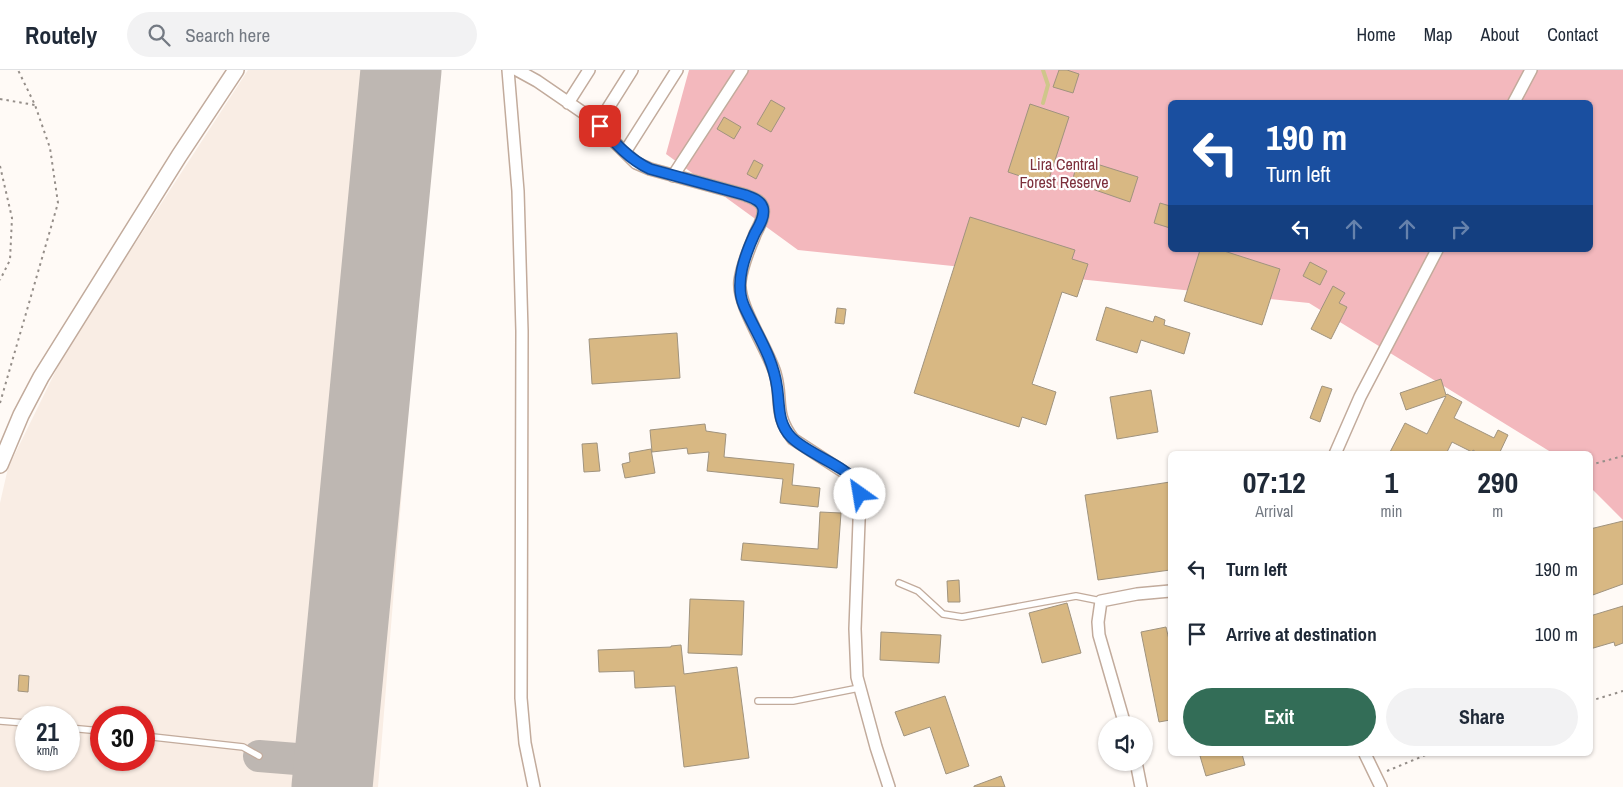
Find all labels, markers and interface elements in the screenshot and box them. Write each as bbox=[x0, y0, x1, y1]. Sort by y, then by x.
search box bbox=[127, 12, 477, 57]
text: Routely bbox=[25, 19, 97, 51]
icon: search bbox=[145, 21, 173, 49]
text: Search here bbox=[185, 22, 270, 48]
text: Home bbox=[1356, 22, 1396, 47]
text: Map bbox=[1424, 22, 1453, 47]
text: About bbox=[1481, 22, 1519, 47]
text: Contact bbox=[1547, 22, 1598, 47]
pin bbox=[579, 105, 621, 147]
icon: arrive bbox=[586, 112, 614, 140]
text: 190 m bbox=[1266, 114, 1347, 161]
icon: left bbox=[1183, 120, 1248, 185]
park label: Lira Central Forest Reserve bbox=[1019, 153, 1109, 193]
text: Turn left bbox=[1266, 159, 1331, 189]
icon: left bbox=[1287, 215, 1315, 243]
icon: ahead bbox=[1340, 215, 1368, 243]
icon: ahead bbox=[1393, 215, 1421, 243]
icon: right bbox=[1446, 215, 1474, 243]
text: 07:12 bbox=[1243, 462, 1306, 502]
text: 1 bbox=[1385, 462, 1398, 502]
text: 290 bbox=[1477, 462, 1518, 502]
position arrow bbox=[833, 467, 885, 519]
text: Arrival bbox=[1255, 500, 1293, 522]
text: min bbox=[1380, 500, 1402, 522]
text: m bbox=[1492, 500, 1503, 522]
icon: left bbox=[1183, 555, 1211, 583]
text: Turn left bbox=[1226, 556, 1287, 582]
text: 190 m bbox=[1535, 556, 1578, 582]
icon: arrive bbox=[1183, 620, 1211, 648]
text: Arrive at destination bbox=[1226, 621, 1377, 647]
text: 100 m bbox=[1535, 621, 1578, 647]
button: Exit bbox=[1183, 688, 1376, 746]
button: Share bbox=[1386, 688, 1578, 746]
speed limit sign: 30 bbox=[90, 706, 155, 771]
text: 21 bbox=[36, 715, 59, 749]
map controls bbox=[1098, 716, 1153, 771]
button: sound bbox=[1098, 716, 1153, 771]
text: km/h bbox=[37, 743, 58, 759]

